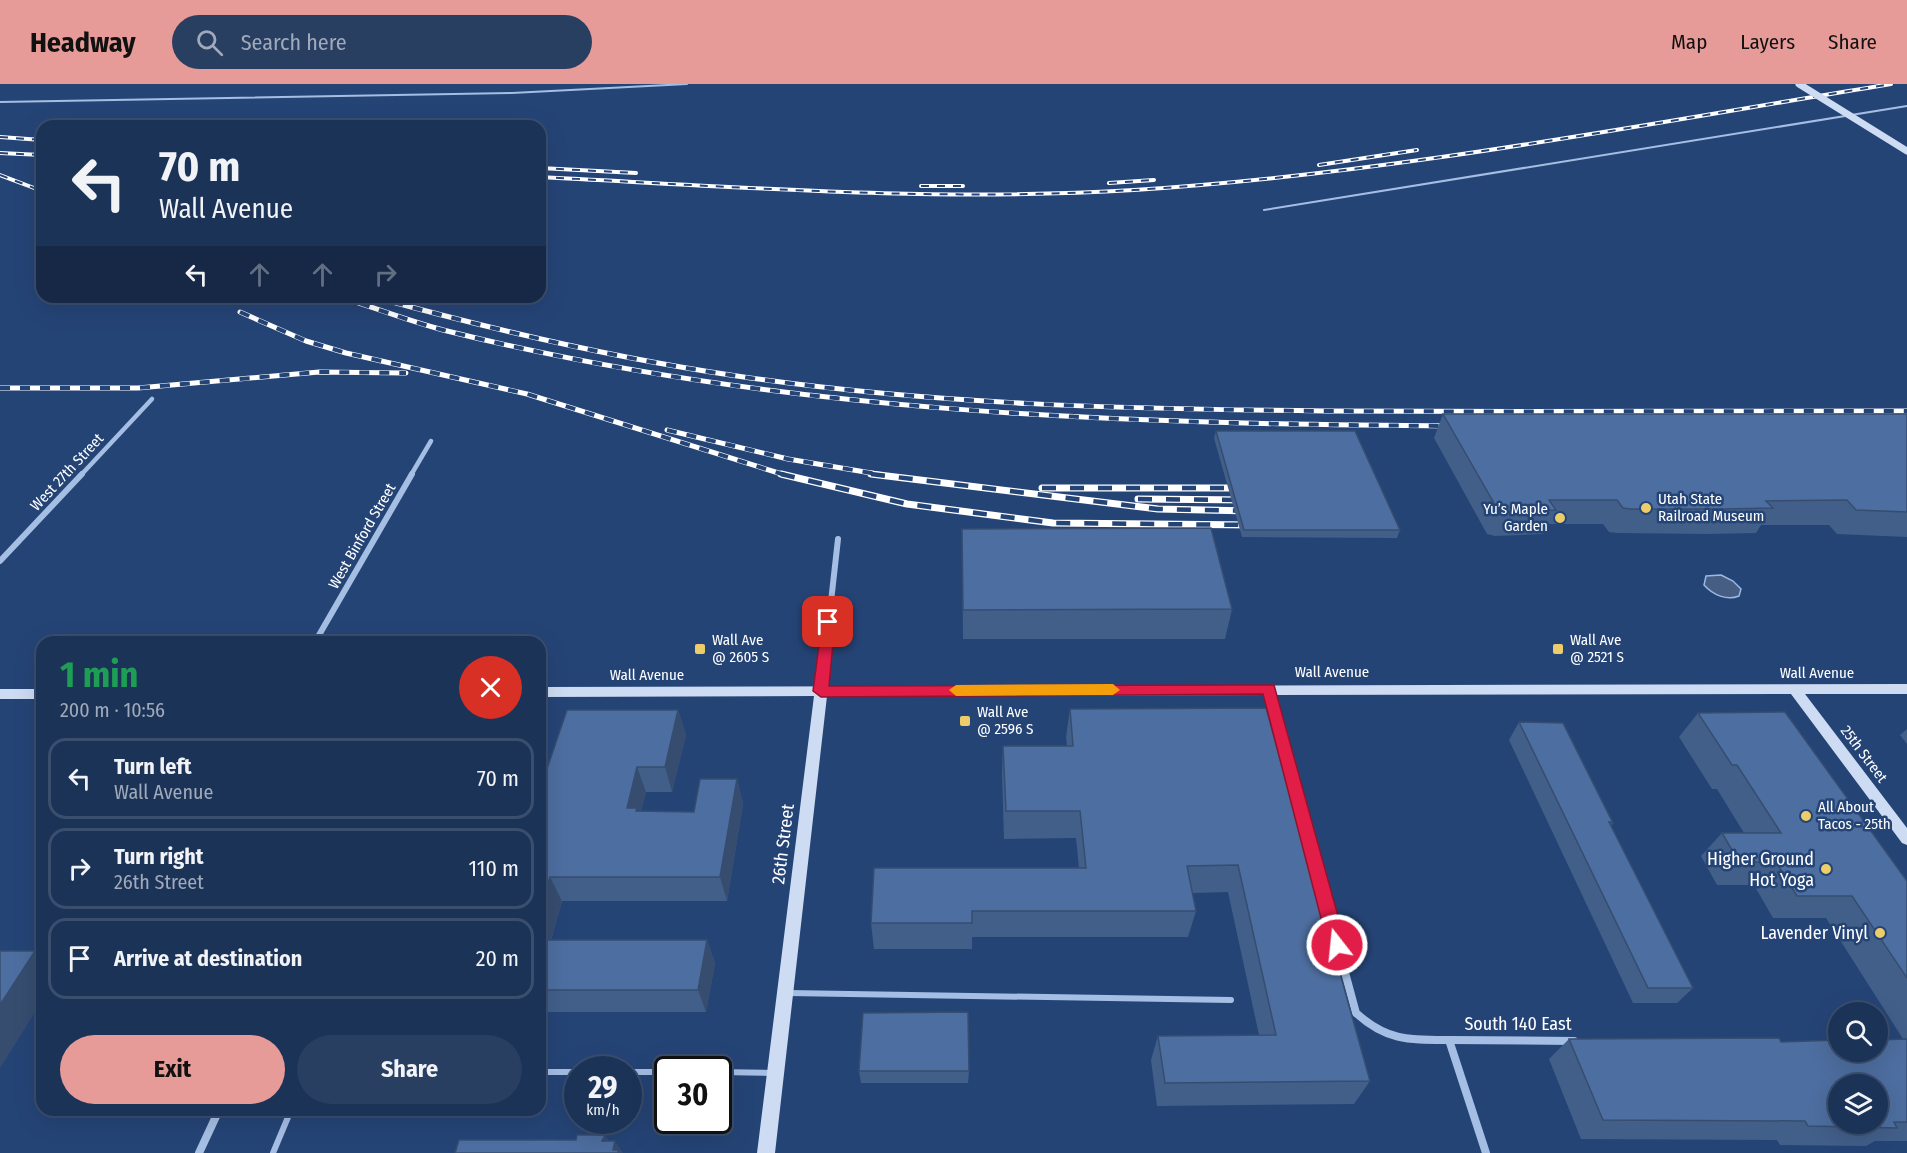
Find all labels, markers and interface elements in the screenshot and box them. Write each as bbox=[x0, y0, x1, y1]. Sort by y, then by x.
search box bbox=[172, 15, 592, 69]
text: Headway bbox=[30, 26, 136, 59]
icon: search bbox=[193, 26, 226, 59]
text: Search here bbox=[241, 29, 347, 56]
text: Map bbox=[1671, 29, 1707, 55]
text: Layers bbox=[1740, 29, 1795, 55]
text: Share bbox=[1828, 29, 1877, 55]
text: 70 m bbox=[159, 142, 240, 192]
icon: left bbox=[60, 144, 138, 222]
text: Wall Avenue bbox=[159, 193, 293, 225]
icon: left bbox=[180, 258, 213, 291]
icon: ahead bbox=[243, 258, 276, 291]
icon: ahead bbox=[306, 258, 339, 291]
icon: right bbox=[369, 258, 402, 291]
street label: West 27th Street bbox=[27, 430, 107, 514]
street label: West Binford Street bbox=[324, 480, 400, 592]
place label: Utah State Railroad Museum bbox=[1658, 490, 1764, 525]
place label: Yu’s Maple Garden bbox=[1483, 500, 1548, 535]
marker: Utah State Railroad Museum bbox=[1639, 501, 1653, 515]
marker: Yu’s Maple Garden bbox=[1553, 511, 1567, 525]
pin bbox=[802, 596, 853, 647]
icon: arrive bbox=[811, 605, 844, 638]
place label: Wall Ave @ 2605 S bbox=[712, 631, 769, 666]
place label: Wall Ave @ 2521 S bbox=[1570, 631, 1624, 666]
marker: Wall Ave @ 2605 S bbox=[693, 642, 707, 656]
marker: Wall Ave @ 2521 S bbox=[1551, 642, 1565, 656]
text: 1 min bbox=[60, 653, 138, 697]
button: close bbox=[459, 656, 522, 719]
street label: Wall Avenue bbox=[1295, 663, 1369, 681]
street label: Wall Avenue bbox=[1780, 664, 1854, 682]
street label: Wall Avenue bbox=[610, 666, 684, 684]
text: 200 m · 10:56 bbox=[60, 698, 165, 722]
place label: Wall Ave @ 2596 S bbox=[977, 703, 1033, 738]
marker: Wall Ave @ 2596 S bbox=[958, 714, 972, 728]
street label: 25th Street bbox=[1837, 722, 1891, 786]
text: Turn left bbox=[114, 753, 192, 780]
icon: left bbox=[63, 762, 96, 795]
text: 70 m bbox=[477, 765, 519, 792]
text: Wall Avenue bbox=[114, 780, 213, 804]
place label: All About Tacos - 25th bbox=[1818, 798, 1891, 833]
street label: 26th Street bbox=[767, 802, 799, 885]
marker: All About Tacos - 25th bbox=[1799, 809, 1813, 823]
text: Turn right bbox=[114, 843, 203, 870]
place label: Higher Ground Hot Yoga bbox=[1707, 848, 1814, 891]
icon: right bbox=[63, 852, 96, 885]
text: 110 m bbox=[469, 855, 519, 882]
marker: Higher Ground Hot Yoga bbox=[1819, 862, 1833, 876]
text: 26th Street bbox=[114, 870, 204, 894]
position arrow bbox=[1305, 913, 1369, 977]
place label: Lavender Vinyl bbox=[1760, 922, 1868, 944]
marker: Lavender Vinyl bbox=[1873, 926, 1887, 940]
icon: arrive bbox=[63, 942, 96, 975]
text: Arrive at destination bbox=[114, 945, 302, 972]
text: 20 m bbox=[476, 945, 519, 972]
map controls bbox=[1828, 1002, 1888, 1134]
button: search bbox=[1828, 1002, 1888, 1062]
street label: South 140 East bbox=[1464, 1013, 1572, 1035]
button: Exit bbox=[60, 1035, 285, 1104]
button: Share bbox=[297, 1035, 522, 1104]
speed limit sign: 30 bbox=[654, 1056, 732, 1134]
text: 29 bbox=[588, 1070, 618, 1106]
button: layers bbox=[1828, 1074, 1888, 1134]
text: km/h bbox=[586, 1101, 620, 1119]

